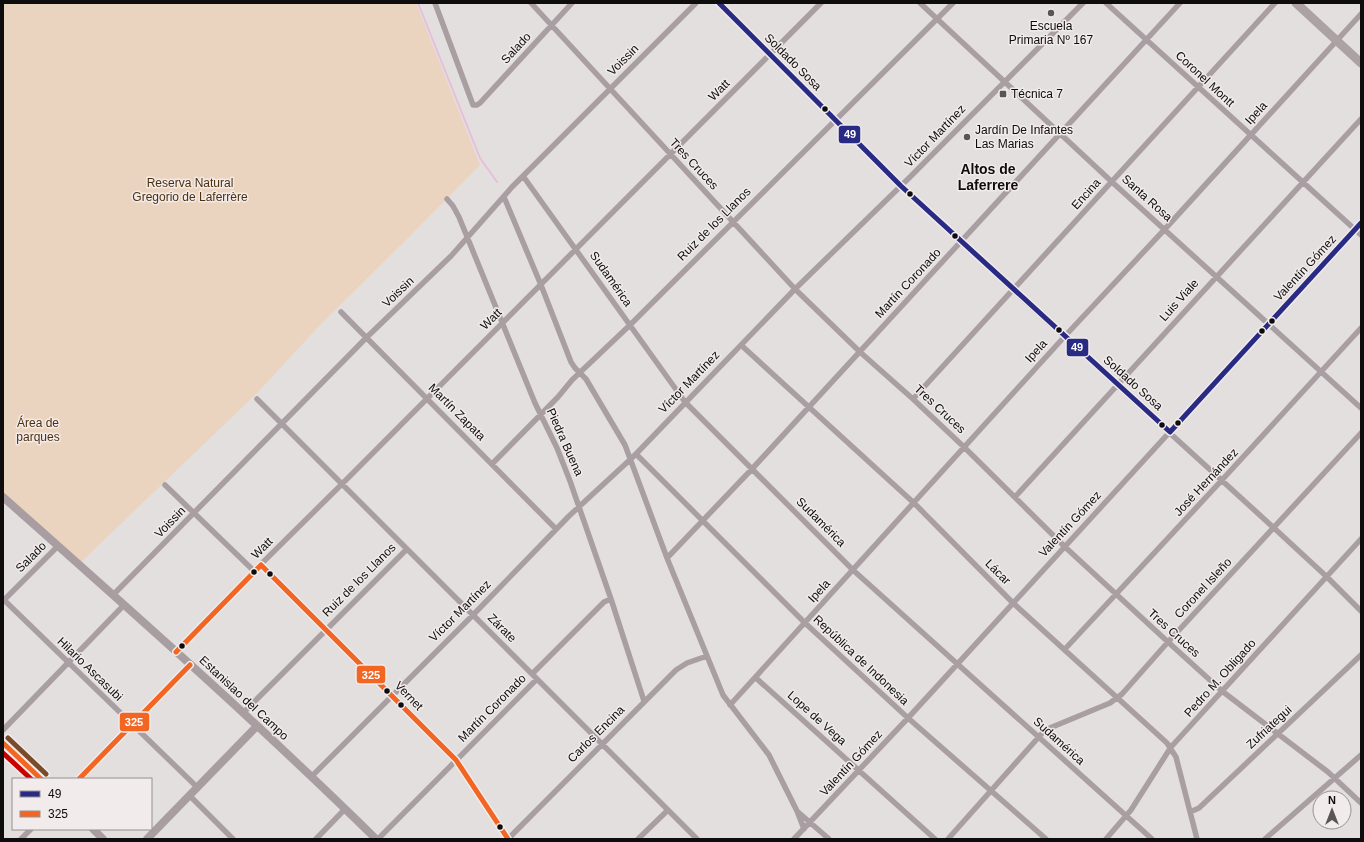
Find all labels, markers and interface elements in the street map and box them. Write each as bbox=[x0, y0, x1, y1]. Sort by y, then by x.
marker: Escuela Primaria Nº 167 bbox=[1046, 8, 1056, 18]
place label: Escuela Primaria Nº 167 bbox=[1009, 19, 1094, 47]
street label: Salado bbox=[498, 29, 534, 66]
street label: Soldado Sosa bbox=[762, 31, 825, 94]
street label: Voissin bbox=[605, 42, 641, 78]
street label: Coronel Montt bbox=[1173, 48, 1238, 110]
street label: Watt bbox=[705, 76, 733, 104]
place label: Técnica 7 bbox=[1011, 87, 1063, 101]
marker: Técnica 7 bbox=[998, 89, 1008, 99]
street label: Ipela bbox=[1242, 98, 1270, 127]
street label: Víctor Martínez bbox=[902, 102, 968, 170]
unlabelled marker bbox=[820, 104, 830, 114]
place label: Jardín De Infantes Las Marias bbox=[975, 123, 1073, 151]
line badge: 49 bbox=[838, 125, 861, 144]
text: 49 bbox=[844, 128, 856, 140]
marker: Jardín De Infantes Las Marias bbox=[962, 132, 972, 142]
street label: Tres Cruces bbox=[667, 135, 721, 193]
district label: Altos de Laferrere bbox=[958, 161, 1019, 193]
street label: Santa Rosa bbox=[1119, 172, 1175, 224]
street label: Encina bbox=[1069, 175, 1104, 212]
park label: Reserva Natural Gregorio de Laferrère bbox=[132, 176, 248, 204]
street label: Ruiz de los Llanos bbox=[674, 184, 754, 264]
unlabelled marker bbox=[905, 189, 915, 199]
unlabelled marker bbox=[950, 231, 960, 241]
street label: Valentín Gómez bbox=[1271, 232, 1339, 304]
street label: Martín Coronado bbox=[872, 245, 944, 321]
street label: Sudamérica bbox=[587, 249, 635, 310]
street label: Voissin bbox=[379, 274, 417, 310]
street label: Luis Viale bbox=[1156, 276, 1202, 324]
street label: Watt bbox=[477, 305, 505, 333]
unlabelled marker bbox=[1267, 316, 1277, 326]
unlabelled marker bbox=[1054, 325, 1064, 335]
unlabelled marker bbox=[1257, 326, 1267, 336]
street label: Ipela bbox=[1022, 336, 1050, 365]
line badge: 49 bbox=[1066, 338, 1089, 357]
text: 49 bbox=[1071, 341, 1083, 353]
street label: Víctor Martínez bbox=[656, 348, 722, 416]
street label: Soldado Sosa bbox=[1101, 353, 1166, 413]
street label: Martín Zapata bbox=[426, 381, 489, 444]
street label: Tres Cruces bbox=[911, 382, 969, 436]
street label: Piedra Buena bbox=[544, 406, 586, 478]
park label: Área de parques bbox=[16, 415, 60, 444]
unlabelled marker bbox=[1173, 418, 1183, 428]
unlabelled marker bbox=[1157, 420, 1167, 430]
street label: José Hernández bbox=[1171, 445, 1241, 519]
street label: Valentín Gómez bbox=[1036, 488, 1104, 560]
street label: Sudamérica bbox=[793, 494, 849, 550]
street label: Voissin bbox=[152, 503, 188, 541]
street label: Watt bbox=[248, 534, 276, 562]
street label: Salado bbox=[13, 539, 49, 575]
street label: Ruiz de los Llanos bbox=[319, 540, 399, 620]
street label: Coronel Isleño bbox=[1171, 555, 1235, 621]
street label: Lácar bbox=[982, 556, 1014, 588]
unlabelled marker bbox=[249, 567, 259, 577]
unlabelled marker bbox=[265, 569, 275, 579]
street label: Ipela bbox=[805, 576, 833, 605]
street label: Víctor Martínez bbox=[426, 577, 494, 645]
street label: Tres Cruces bbox=[1145, 606, 1203, 660]
street label: Zárate bbox=[485, 611, 519, 645]
street label: República de Indonesia bbox=[810, 612, 912, 708]
street label: Hilario Ascasubi bbox=[54, 634, 126, 704]
street label: Pedro M. Obligado bbox=[1181, 636, 1259, 720]
unlabelled marker bbox=[177, 641, 187, 651]
street label: Estanislao del Campo bbox=[197, 653, 292, 743]
line badge: 325 bbox=[356, 665, 386, 684]
text: 325 bbox=[362, 669, 380, 681]
street label: Martín Coronado bbox=[455, 671, 529, 745]
street label: Vernet bbox=[392, 679, 427, 714]
unlabelled marker bbox=[382, 686, 392, 696]
street label: Lope de Vega bbox=[785, 688, 849, 748]
unlabelled marker bbox=[396, 700, 406, 710]
street label: Carlos Encina bbox=[565, 702, 628, 765]
street label: Zufriategui bbox=[1243, 703, 1295, 751]
line badge: 325 bbox=[119, 712, 150, 732]
street label: Sudamérica bbox=[1031, 714, 1088, 768]
text: 325 bbox=[125, 716, 143, 728]
street label: Valentín Gómez bbox=[817, 727, 885, 799]
legend bbox=[12, 778, 152, 830]
text: 49 bbox=[48, 787, 62, 801]
north arrow bbox=[1312, 790, 1352, 830]
text: N bbox=[1328, 794, 1336, 806]
text: 325 bbox=[48, 807, 68, 821]
unlabelled marker bbox=[495, 822, 505, 832]

